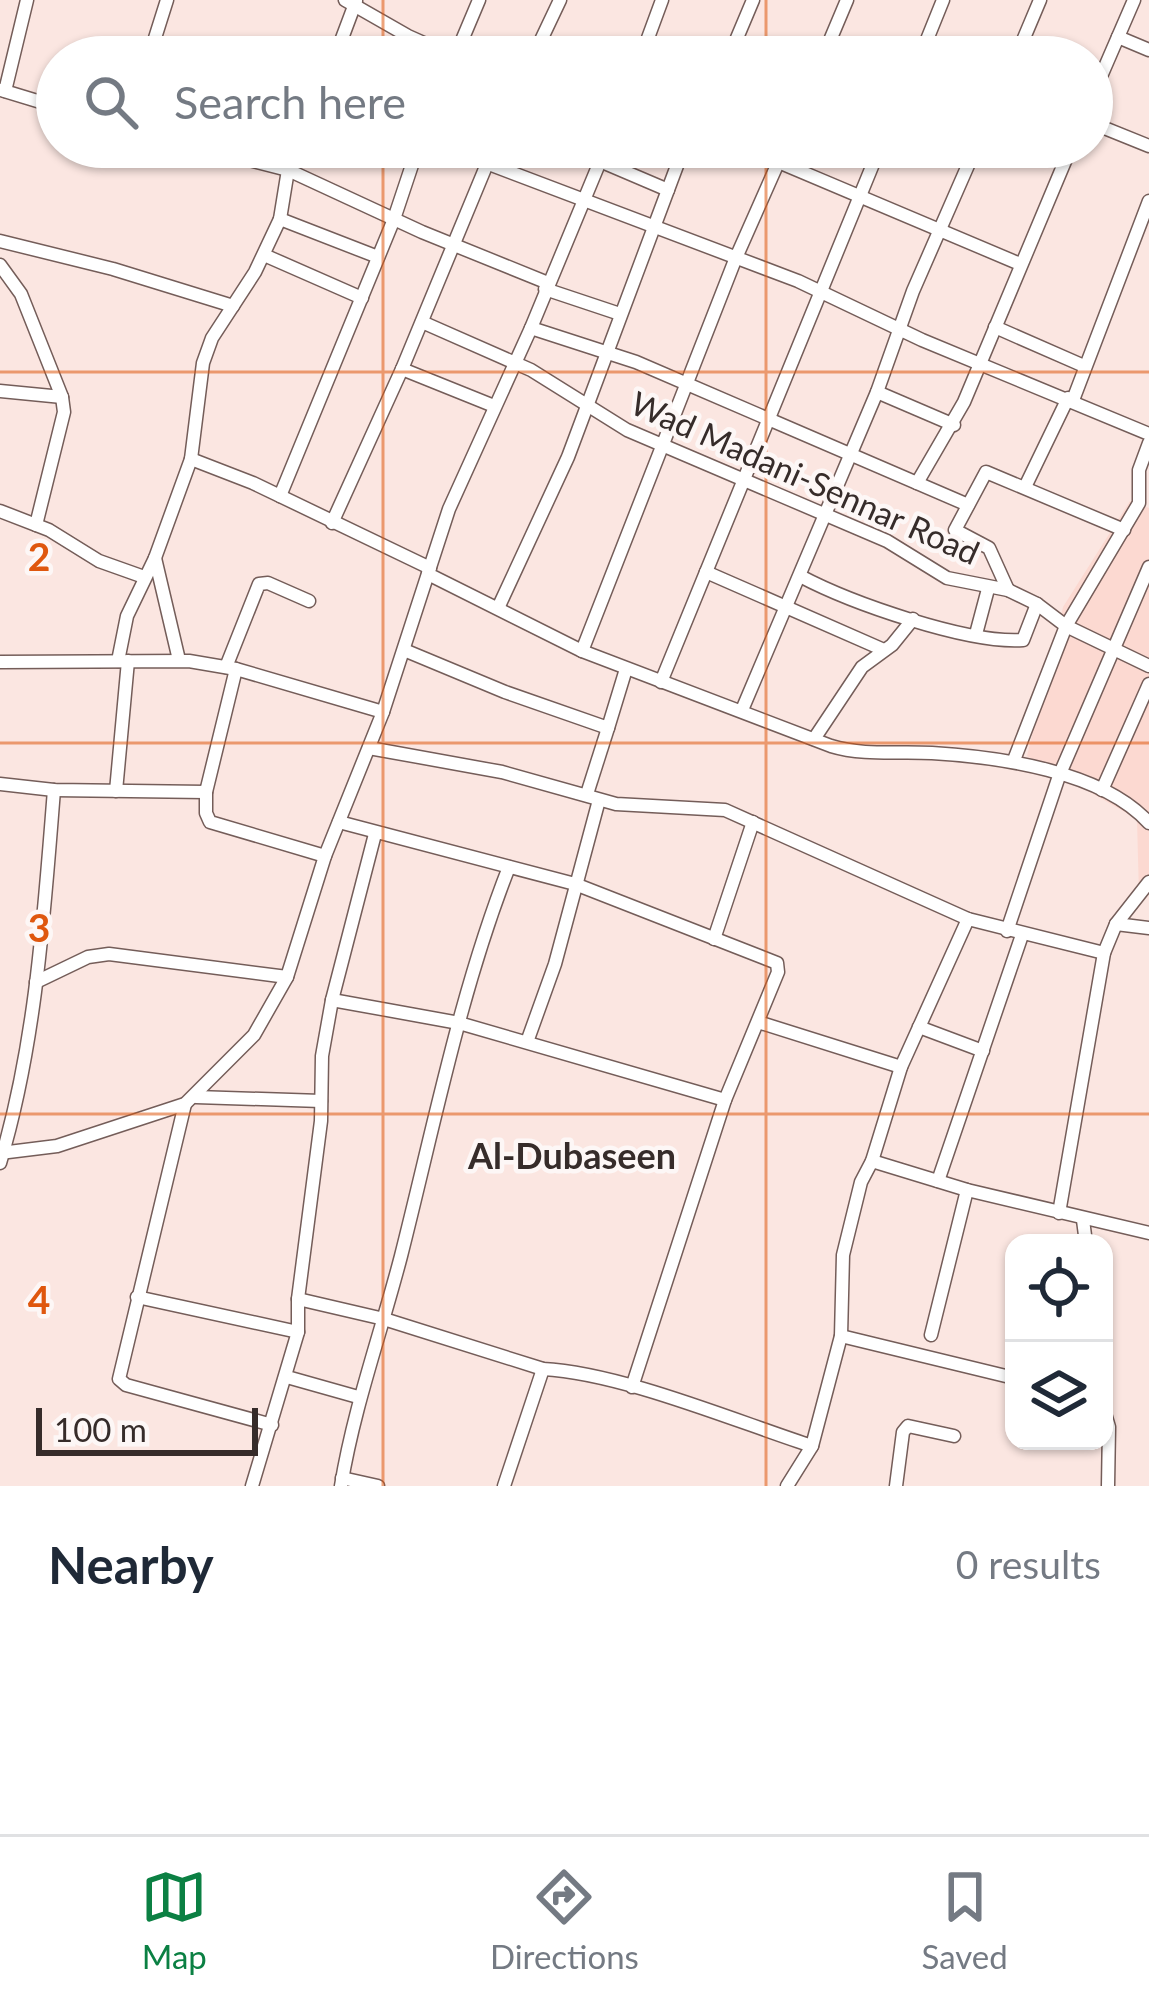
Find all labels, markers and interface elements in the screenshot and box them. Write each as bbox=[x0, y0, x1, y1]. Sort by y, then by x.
search box bbox=[36, 36, 1113, 168]
icon: search bbox=[78, 69, 144, 135]
text: Search here bbox=[174, 75, 406, 129]
street label: Wad Madani-Sennar Road bbox=[625, 382, 986, 572]
text: 2 bbox=[28, 533, 50, 579]
text: 3 bbox=[28, 904, 50, 950]
district label: Al-Dubaseen bbox=[467, 1133, 676, 1177]
map controls bbox=[1005, 1234, 1113, 1450]
button: locate bbox=[1005, 1234, 1113, 1342]
text: 4 bbox=[28, 1276, 50, 1322]
button: layers bbox=[1005, 1342, 1113, 1450]
scale bar bbox=[36, 1402, 258, 1455]
text: 100 m bbox=[54, 1409, 147, 1449]
text: Nearby bbox=[48, 1534, 214, 1595]
text: 0 results bbox=[956, 1541, 1101, 1587]
tab: Map bbox=[141, 1864, 207, 1976]
tab: Directions bbox=[490, 1864, 639, 1976]
tab: Saved bbox=[921, 1864, 1008, 1976]

